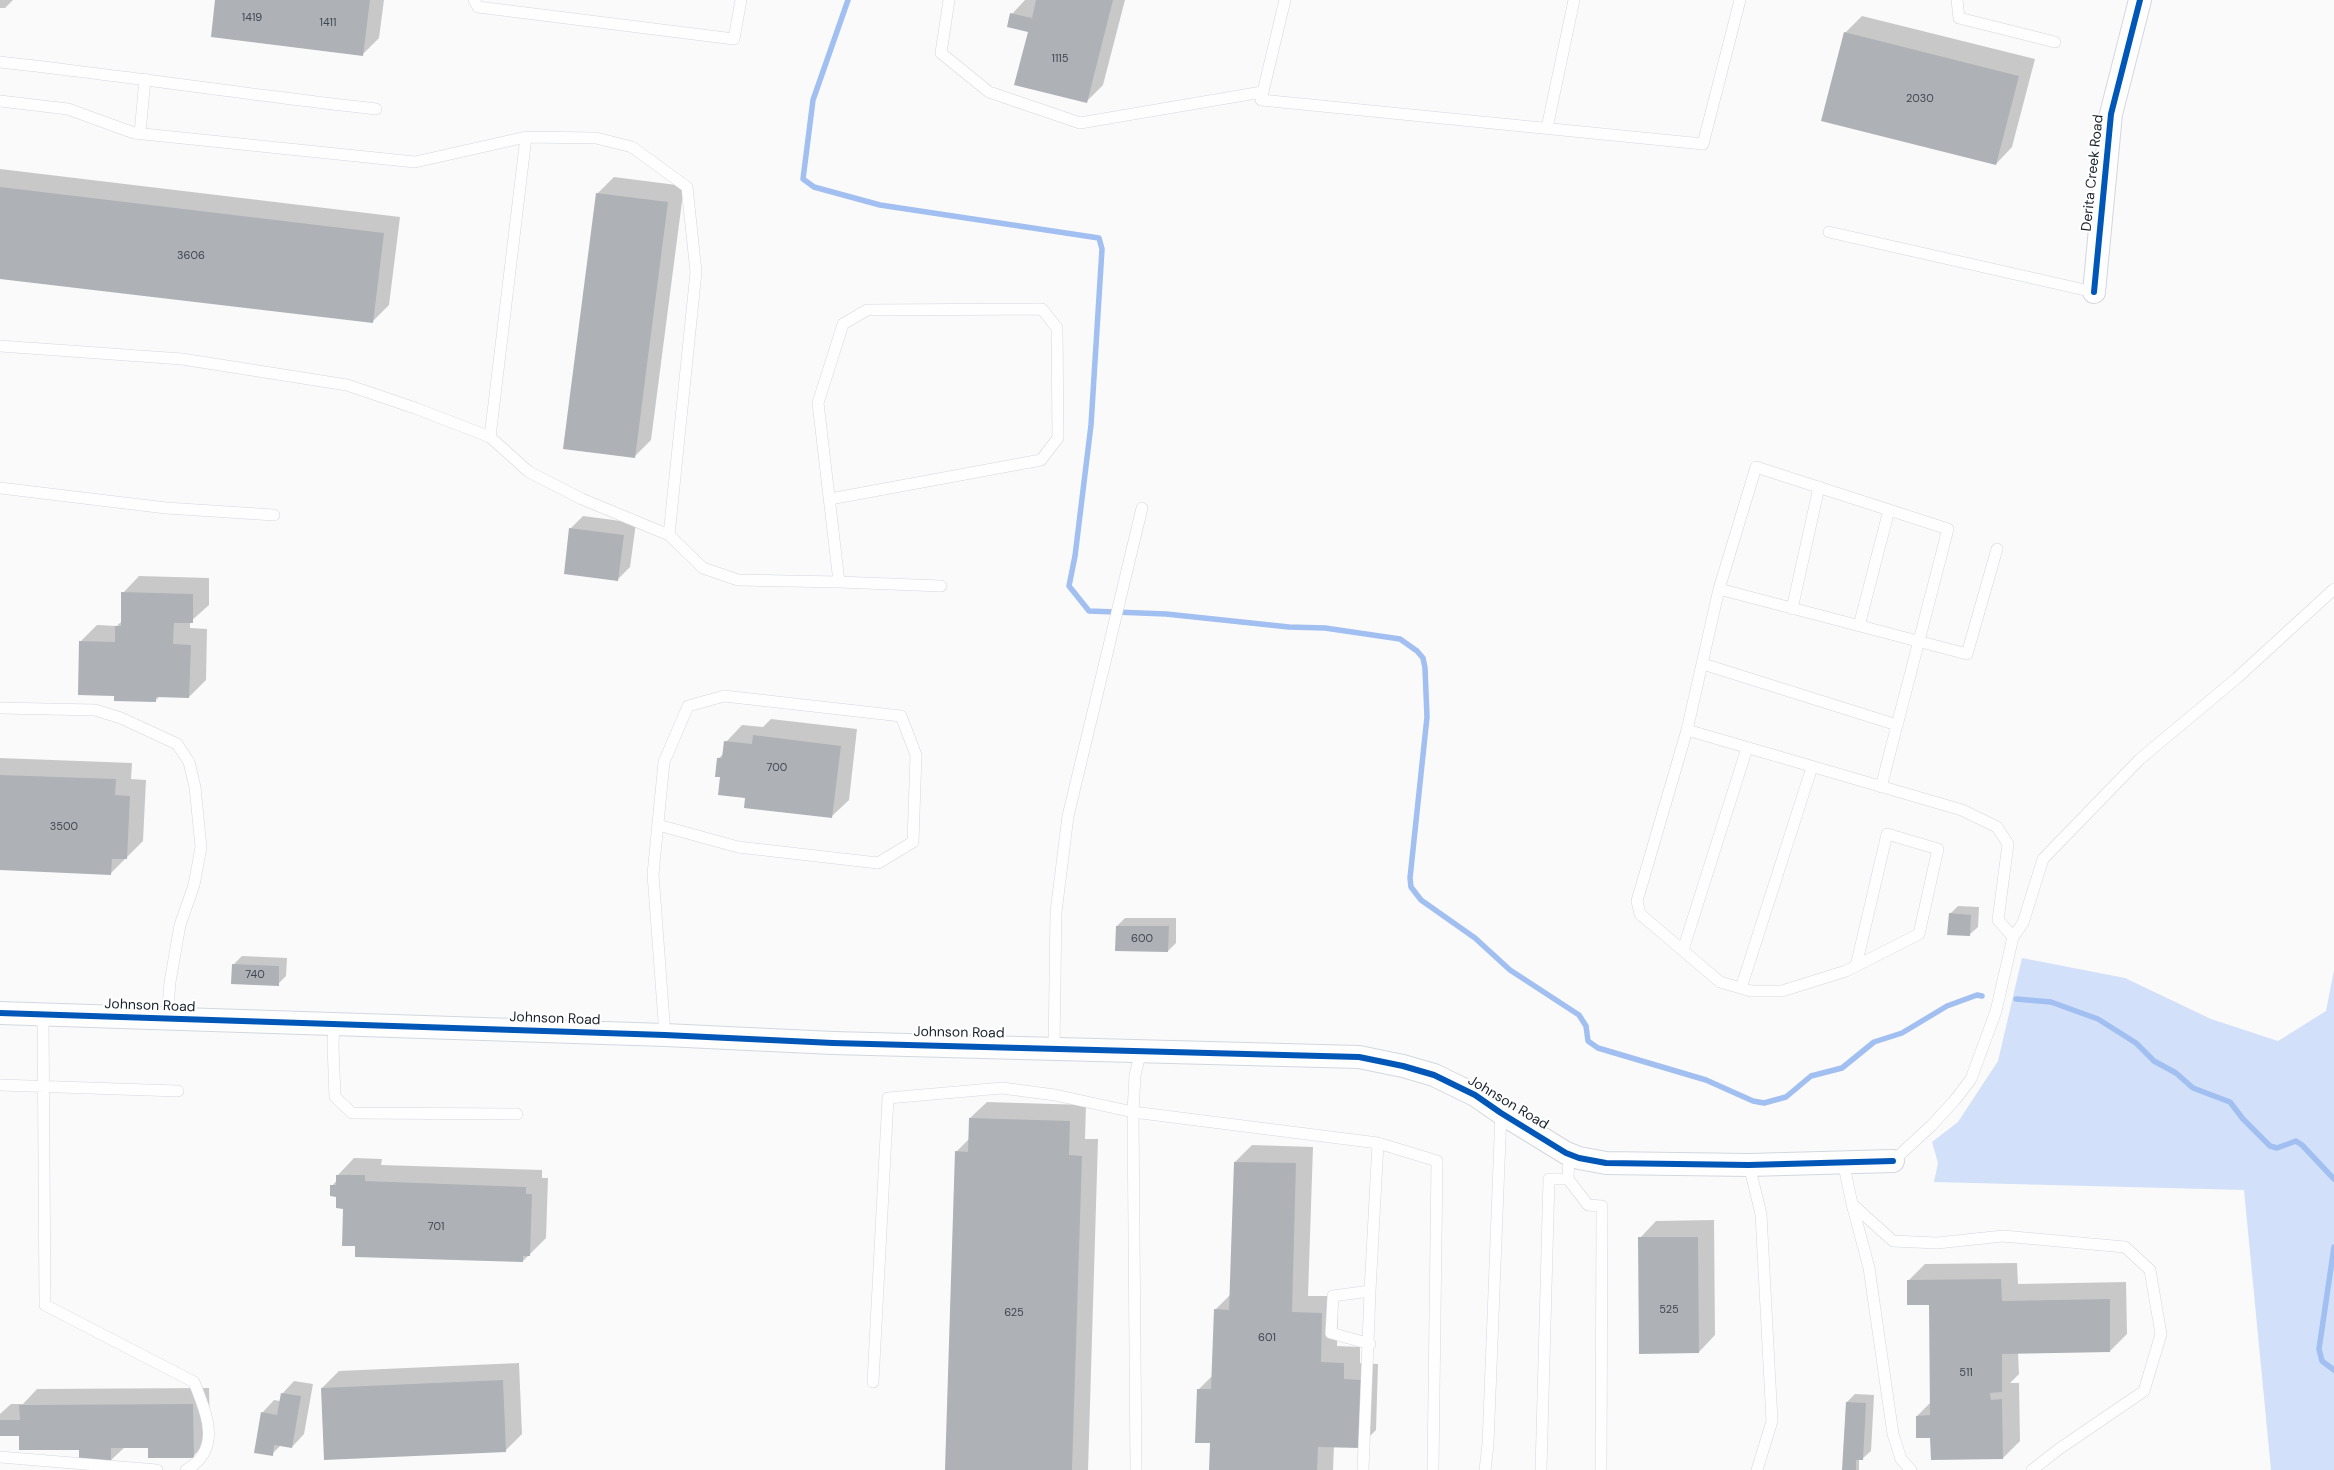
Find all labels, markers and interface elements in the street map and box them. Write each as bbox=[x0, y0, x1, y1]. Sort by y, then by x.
house number: 1419 bbox=[242, 11, 262, 25]
house number: 1411 bbox=[320, 16, 336, 30]
house number: 1115 bbox=[1051, 52, 1069, 66]
house number: 2030 bbox=[1906, 92, 1934, 106]
street label: Derita Creek Road bbox=[2079, 114, 2107, 232]
house number: 3606 bbox=[177, 249, 205, 263]
house number: 700 bbox=[767, 761, 787, 775]
house number: 3500 bbox=[50, 820, 78, 834]
house number: 600 bbox=[1131, 932, 1153, 946]
house number: 740 bbox=[245, 968, 265, 982]
street label: Johnson Road bbox=[104, 996, 196, 1016]
street label: Johnson Road bbox=[509, 1009, 601, 1029]
street label: Johnson Road bbox=[913, 1024, 1005, 1042]
street label: Johnson Road bbox=[1465, 1072, 1551, 1134]
house number: 701 bbox=[428, 1220, 444, 1234]
house number: 525 bbox=[1659, 1303, 1679, 1317]
house number: 625 bbox=[1004, 1306, 1024, 1320]
house number: 601 bbox=[1258, 1331, 1276, 1345]
house number: 511 bbox=[1959, 1366, 1973, 1380]

